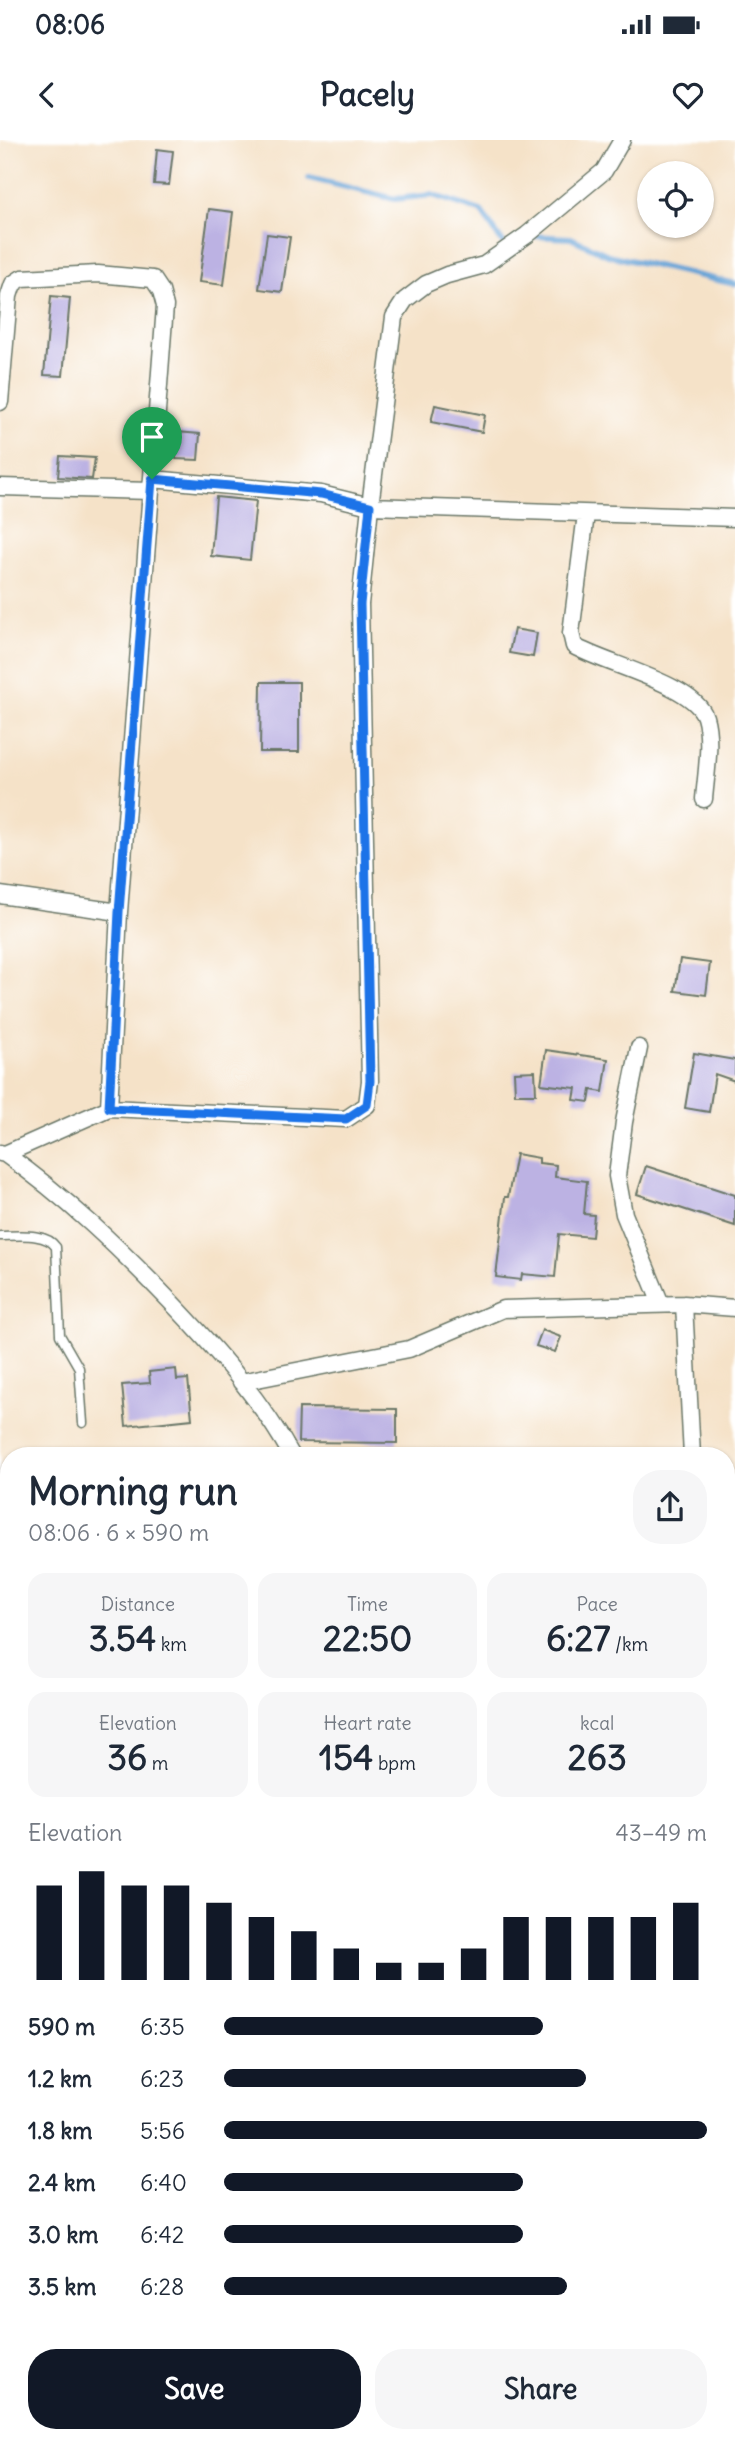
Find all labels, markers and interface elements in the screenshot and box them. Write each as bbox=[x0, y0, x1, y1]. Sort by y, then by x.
text: 08:06 bbox=[35, 8, 105, 41]
text: Pacely bbox=[320, 74, 415, 115]
icon: back bbox=[28, 76, 66, 114]
icon: heart bbox=[669, 76, 707, 114]
map controls bbox=[637, 161, 714, 238]
button: locate bbox=[637, 161, 714, 238]
pin bbox=[122, 407, 182, 479]
icon: arrive bbox=[133, 418, 171, 456]
text: Morning run bbox=[28, 1468, 238, 1515]
button: share bbox=[633, 1470, 707, 1544]
text: 08:06 · 6 × 590 m bbox=[28, 1518, 209, 1547]
text: Distance bbox=[101, 1592, 175, 1616]
text: Time bbox=[347, 1592, 388, 1616]
text: Pace bbox=[577, 1592, 618, 1616]
text: 3.54 bbox=[89, 1616, 156, 1660]
text: 22:50 bbox=[323, 1616, 412, 1660]
text: 6:27 bbox=[546, 1616, 610, 1660]
text: km bbox=[156, 1632, 187, 1656]
text: /km bbox=[610, 1632, 648, 1656]
text: Elevation bbox=[99, 1711, 177, 1735]
text: Heart rate bbox=[323, 1711, 412, 1735]
text: kcal bbox=[580, 1711, 614, 1735]
text: 36 bbox=[107, 1735, 147, 1779]
text: 154 bbox=[319, 1735, 373, 1779]
text: 263 bbox=[568, 1735, 627, 1779]
text: m bbox=[147, 1751, 168, 1775]
text: bpm bbox=[373, 1751, 416, 1775]
text: Elevation bbox=[28, 1818, 122, 1847]
text: 43–49 m bbox=[615, 1818, 707, 1847]
text: 590 m bbox=[28, 2012, 95, 2041]
text: 6:35 bbox=[140, 2012, 185, 2041]
text: 1.2 km bbox=[28, 2064, 92, 2093]
text: 6:23 bbox=[140, 2064, 184, 2093]
text: 1.8 km bbox=[28, 2116, 93, 2145]
text: 5:56 bbox=[140, 2116, 185, 2145]
text: 2.4 km bbox=[28, 2168, 96, 2197]
text: 6:40 bbox=[140, 2168, 187, 2197]
text: 3.0 km bbox=[28, 2220, 98, 2249]
text: 6:42 bbox=[140, 2220, 184, 2249]
text: 3.5 km bbox=[28, 2272, 96, 2301]
text: 6:28 bbox=[140, 2272, 184, 2301]
button: Save bbox=[28, 2349, 361, 2429]
button: Share bbox=[375, 2349, 707, 2429]

